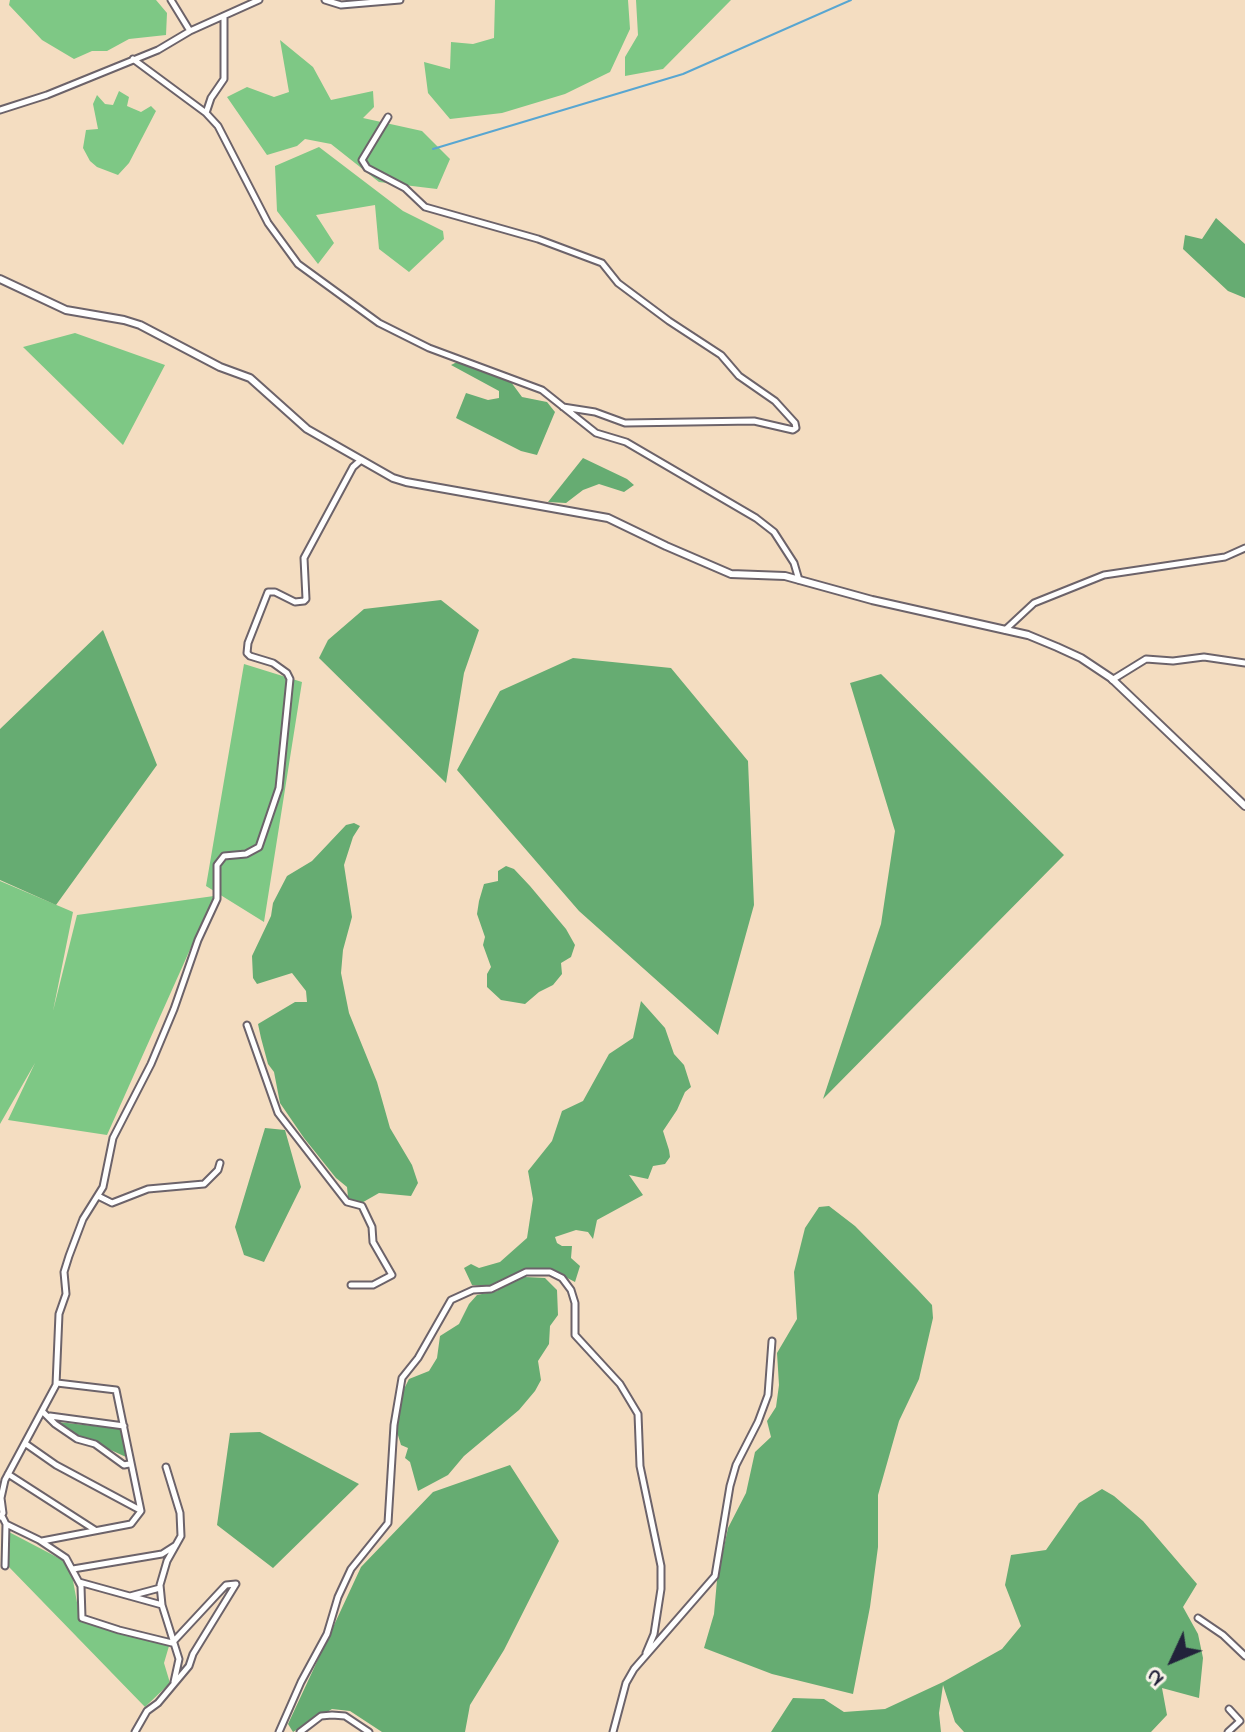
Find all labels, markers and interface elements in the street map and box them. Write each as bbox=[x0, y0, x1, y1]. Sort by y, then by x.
north arrow bbox=[1133, 1620, 1213, 1700]
text: N bbox=[1139, 1660, 1172, 1693]

